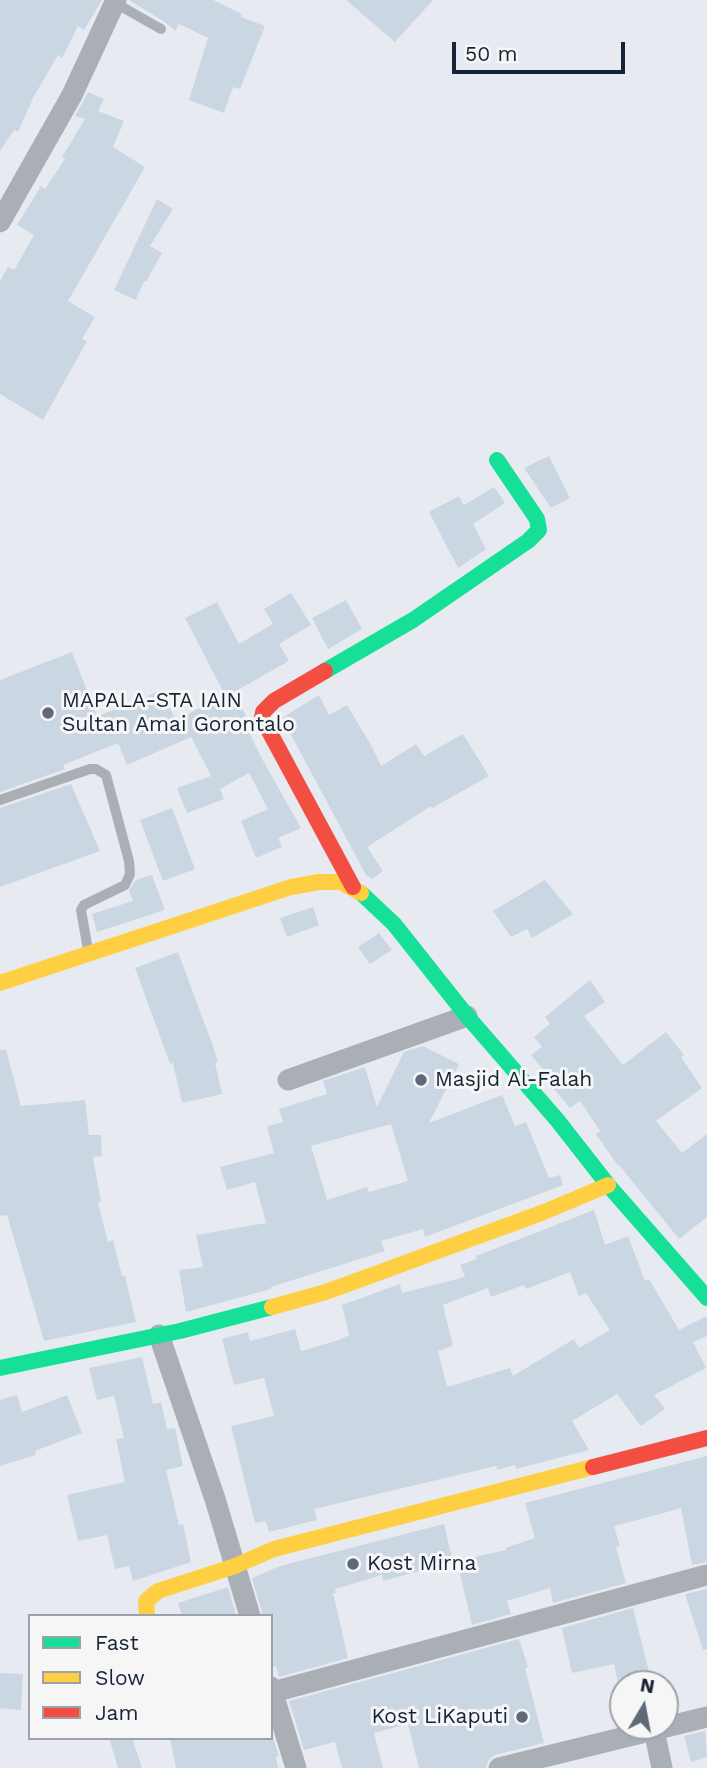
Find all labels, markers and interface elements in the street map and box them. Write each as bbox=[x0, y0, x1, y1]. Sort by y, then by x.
scale bar bbox=[455, 28, 628, 72]
text: 50 m bbox=[465, 41, 517, 66]
place label: MAPALA-STA IAIN Sultan Amai Gorontalo bbox=[62, 688, 295, 738]
marker: MAPALA-STA IAIN Sultan Amai Gorontalo bbox=[40, 705, 56, 721]
place label: Masjid Al-Falah bbox=[435, 1067, 592, 1093]
marker: Masjid Al-Falah bbox=[413, 1072, 429, 1088]
place label: Kost Mirna bbox=[367, 1551, 476, 1577]
marker: Kost Mirna bbox=[345, 1556, 361, 1572]
legend bbox=[28, 1614, 273, 1740]
text: Fast bbox=[95, 1630, 139, 1655]
text: Slow bbox=[95, 1665, 145, 1690]
north arrow bbox=[609, 1670, 679, 1740]
text: N bbox=[638, 1673, 656, 1698]
text: Jam bbox=[95, 1700, 138, 1725]
place label: Kost LiKaputi bbox=[371, 1704, 508, 1730]
marker: Kost LiKaputi bbox=[514, 1709, 530, 1725]

